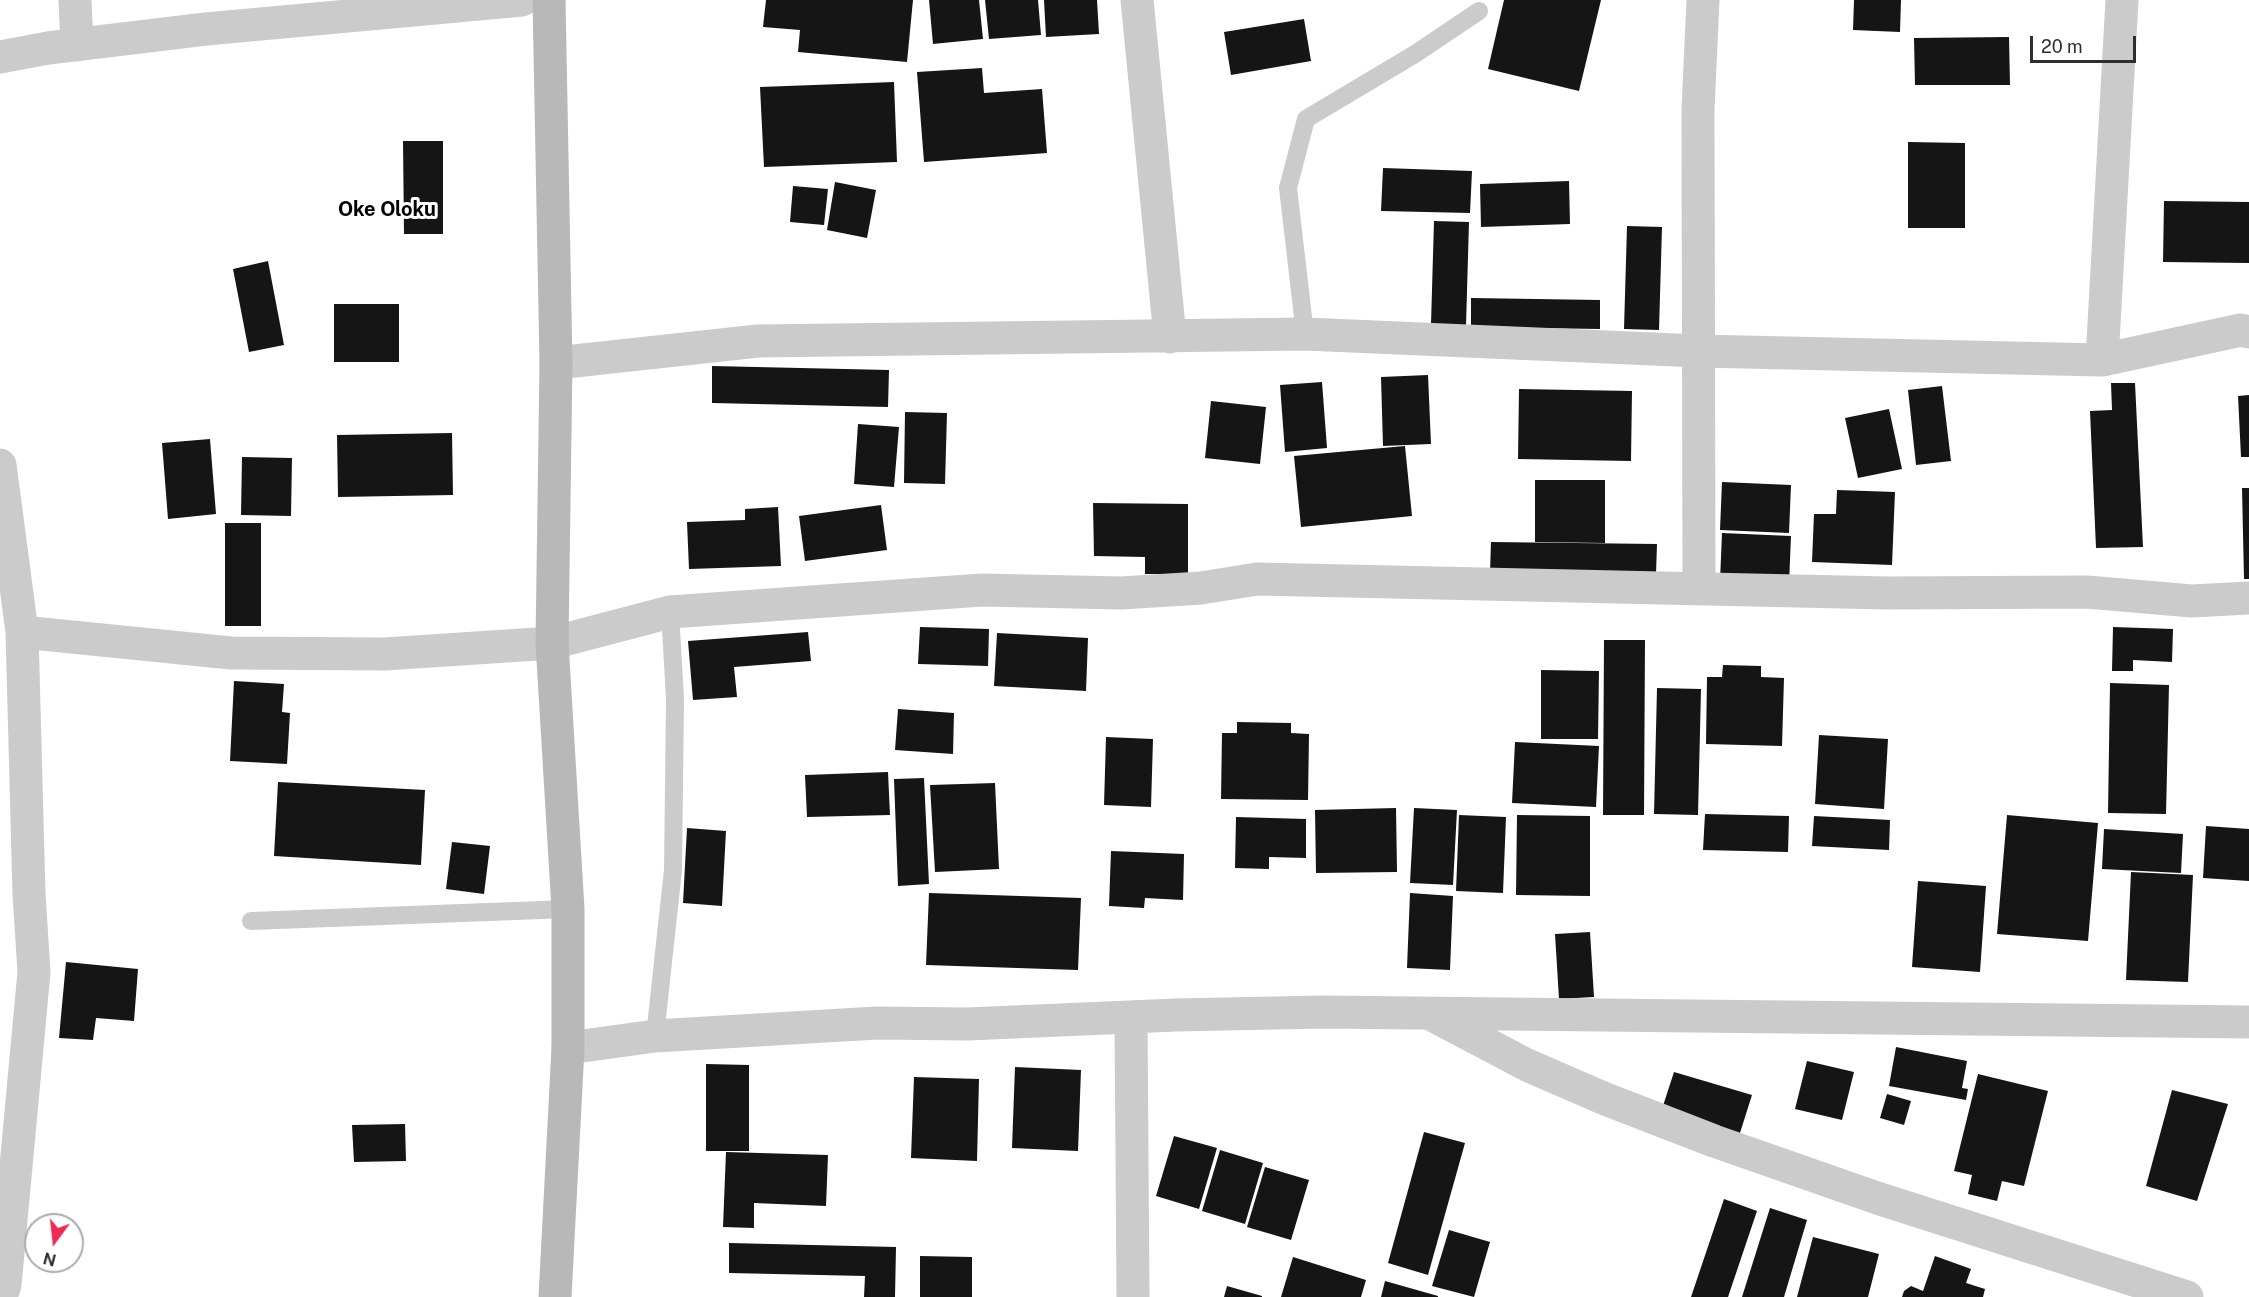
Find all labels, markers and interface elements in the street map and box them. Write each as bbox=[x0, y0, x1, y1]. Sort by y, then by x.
scale bar bbox=[2033, 24, 2140, 62]
text: 20 m bbox=[2041, 36, 2083, 57]
district label: Oke Oloku bbox=[338, 198, 436, 222]
north arrow bbox=[24, 1213, 84, 1273]
text: N bbox=[41, 1248, 58, 1270]

